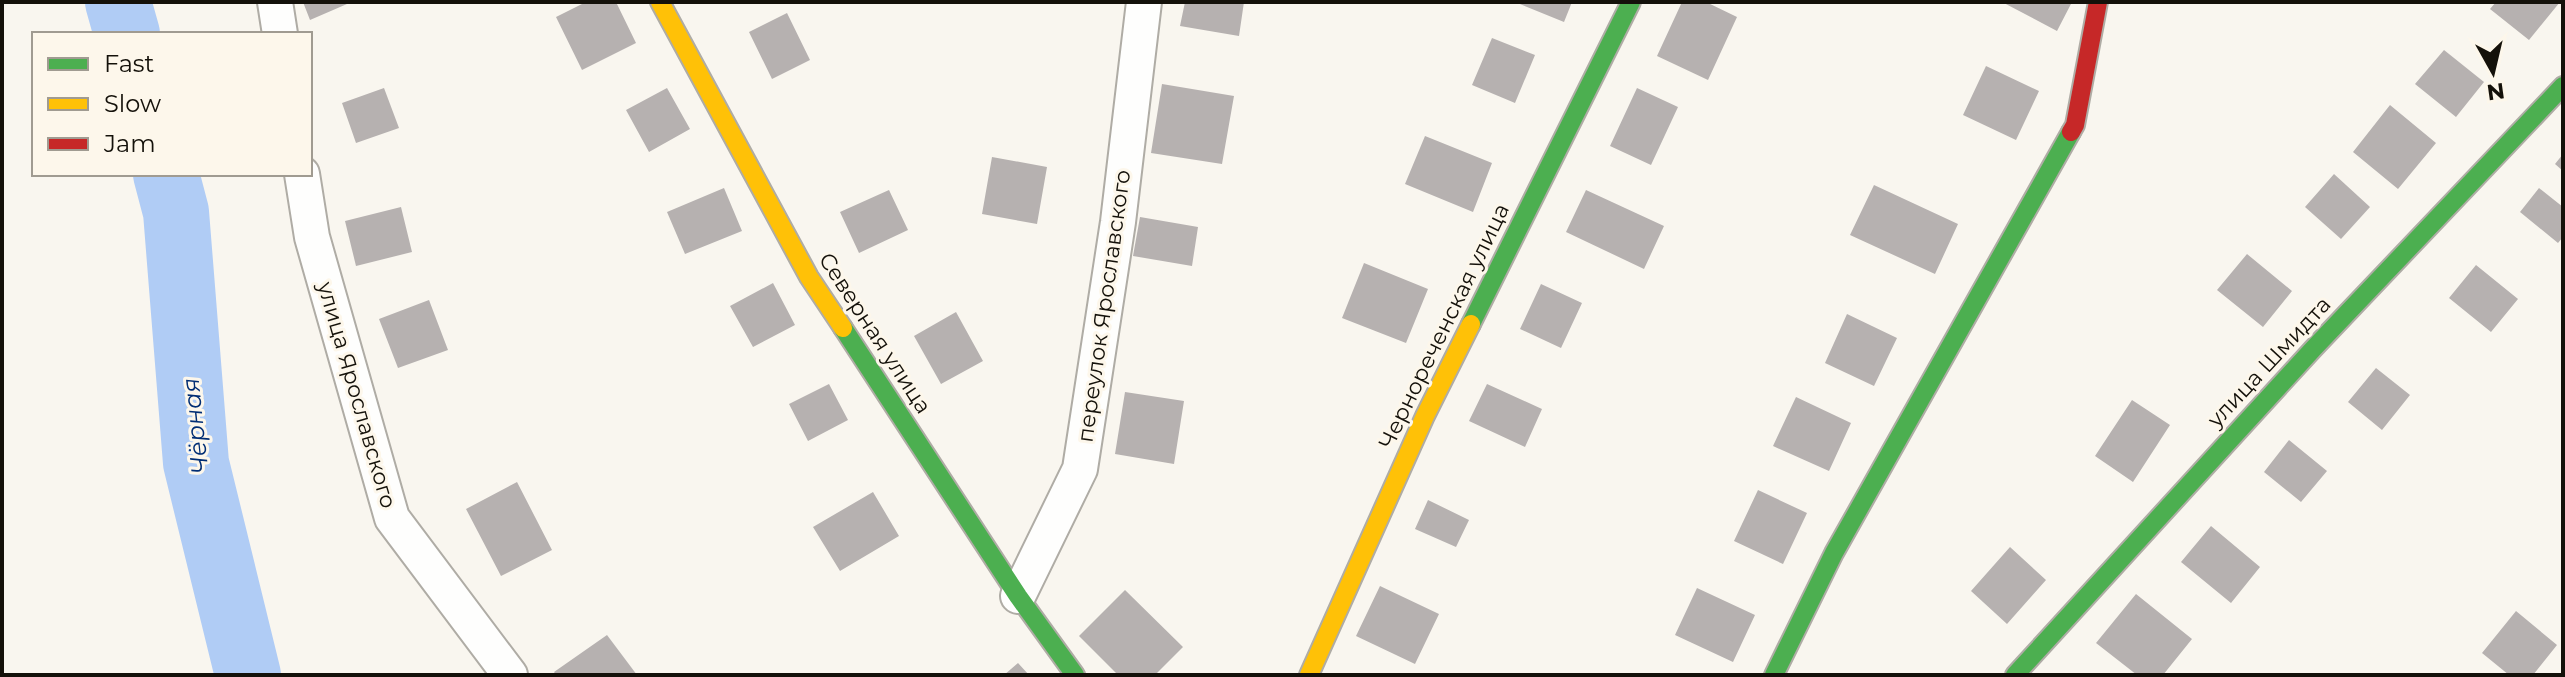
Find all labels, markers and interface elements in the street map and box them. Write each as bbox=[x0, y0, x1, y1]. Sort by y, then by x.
legend bbox=[32, 32, 312, 176]
north arrow bbox=[2453, 32, 2533, 112]
text: Fast bbox=[104, 49, 155, 78]
text: N bbox=[2485, 77, 2506, 106]
text: Slow bbox=[104, 89, 161, 118]
text: Jam bbox=[103, 129, 156, 158]
street label: переулок Ярославского bbox=[1071, 168, 1137, 444]
street label: Чернореченская улица bbox=[1373, 199, 1515, 453]
street label: Северная улица bbox=[813, 247, 937, 419]
street label: улица Ярославского bbox=[311, 278, 402, 511]
street label: улица Шмидта bbox=[2201, 291, 2336, 434]
water label: Чёрная bbox=[176, 377, 214, 475]

